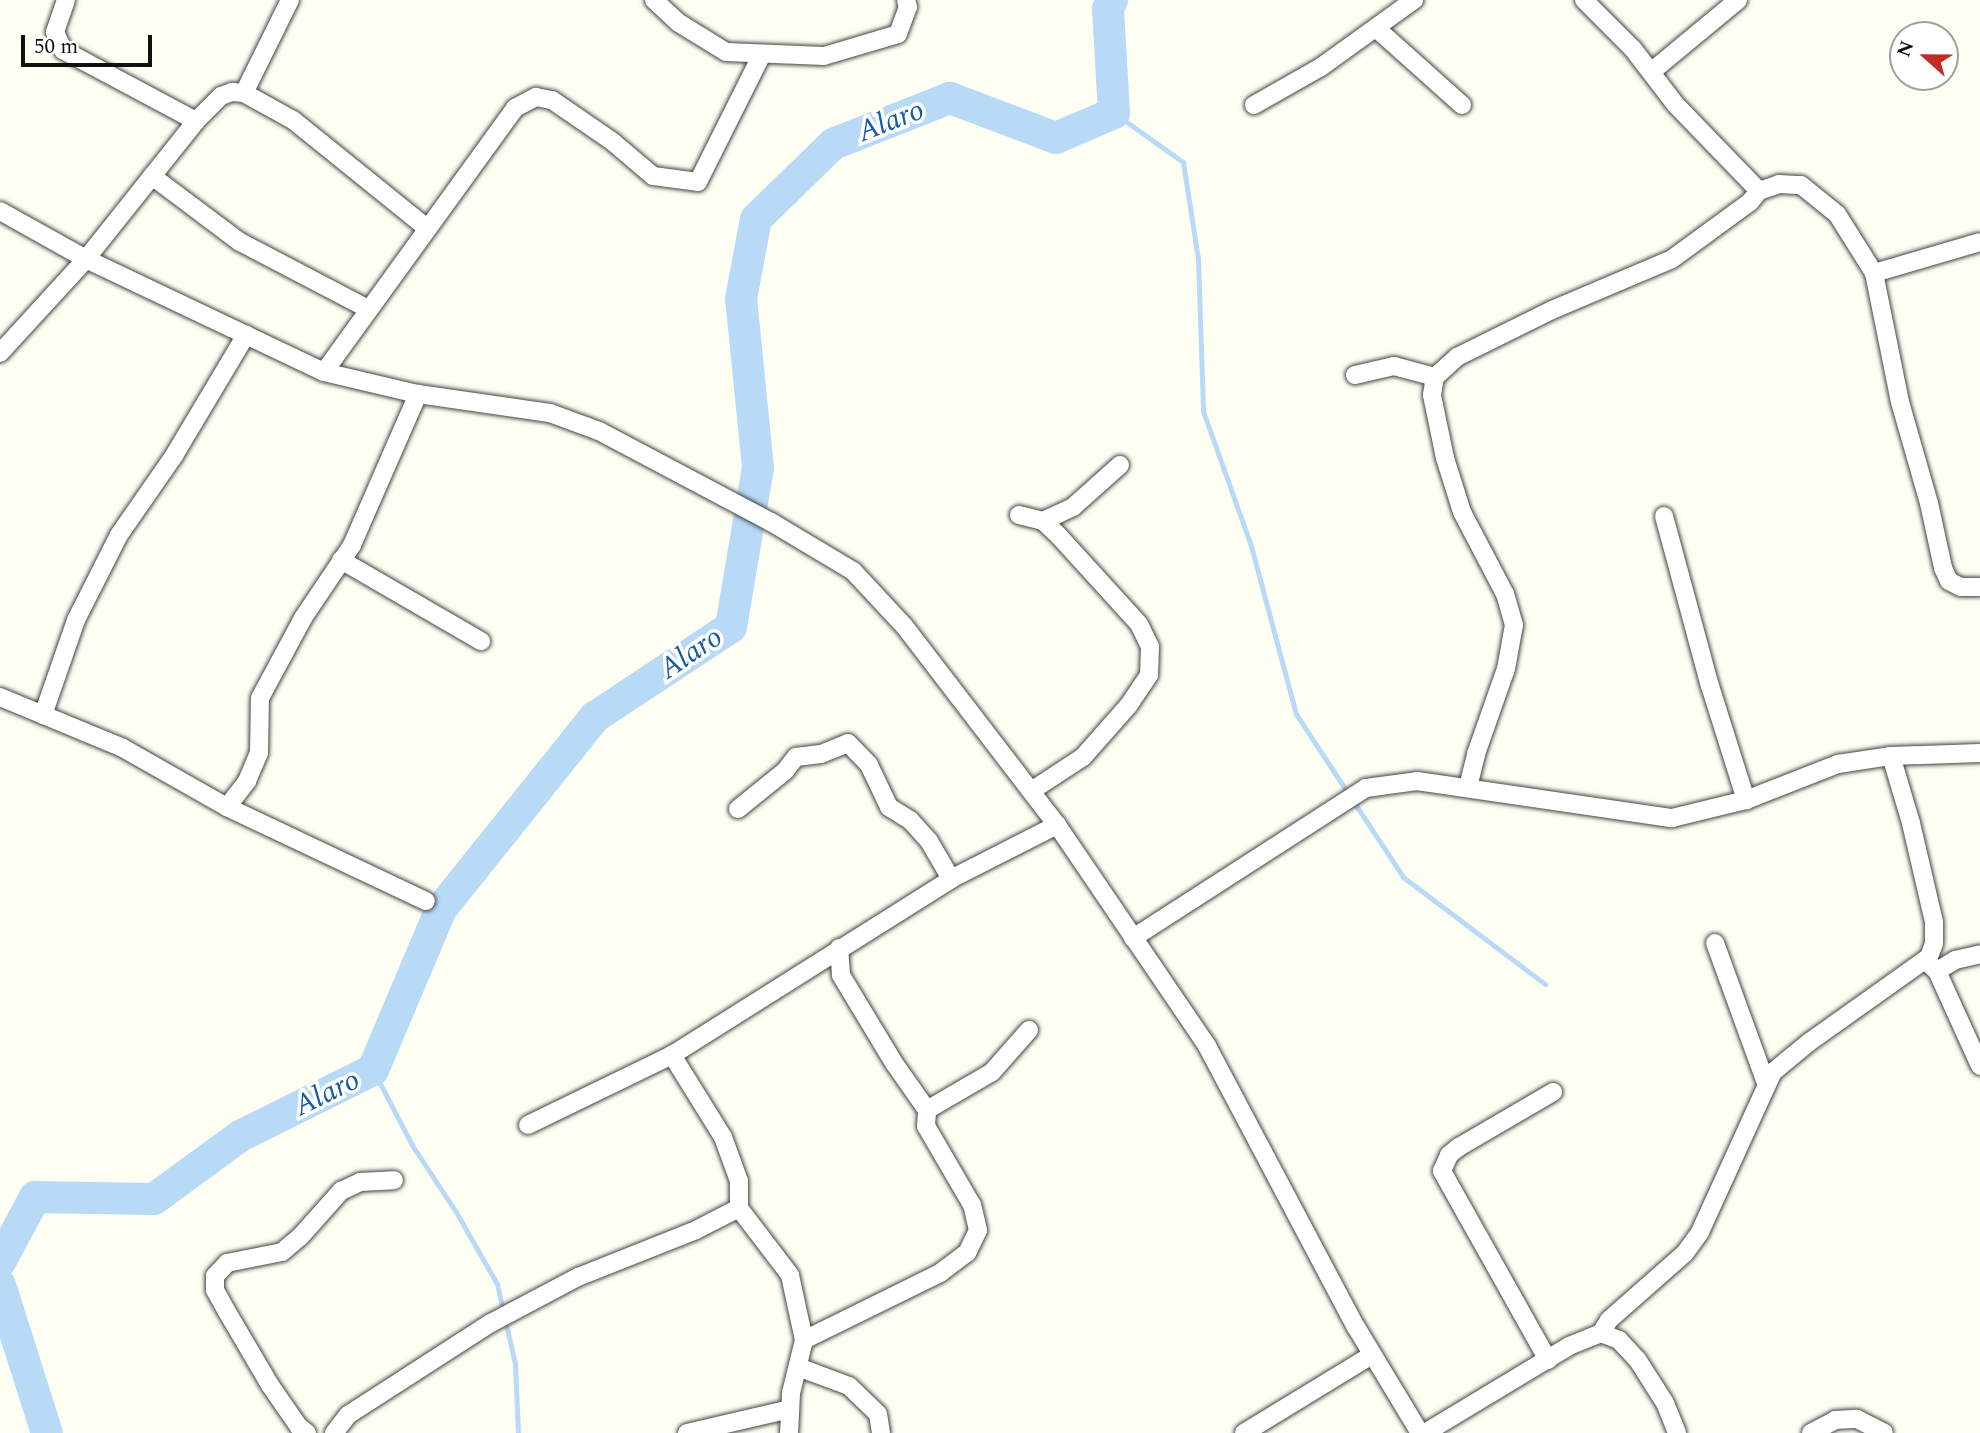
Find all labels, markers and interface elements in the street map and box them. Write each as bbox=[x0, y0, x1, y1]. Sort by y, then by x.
scale bar bbox=[24, 21, 156, 65]
north arrow bbox=[1889, 21, 1959, 91]
text: 50 m bbox=[34, 31, 78, 63]
text: N bbox=[1889, 37, 1922, 61]
water label: Alaro bbox=[853, 92, 929, 150]
water label: Alaro bbox=[653, 619, 729, 687]
water label: Alaro bbox=[288, 1062, 366, 1124]

